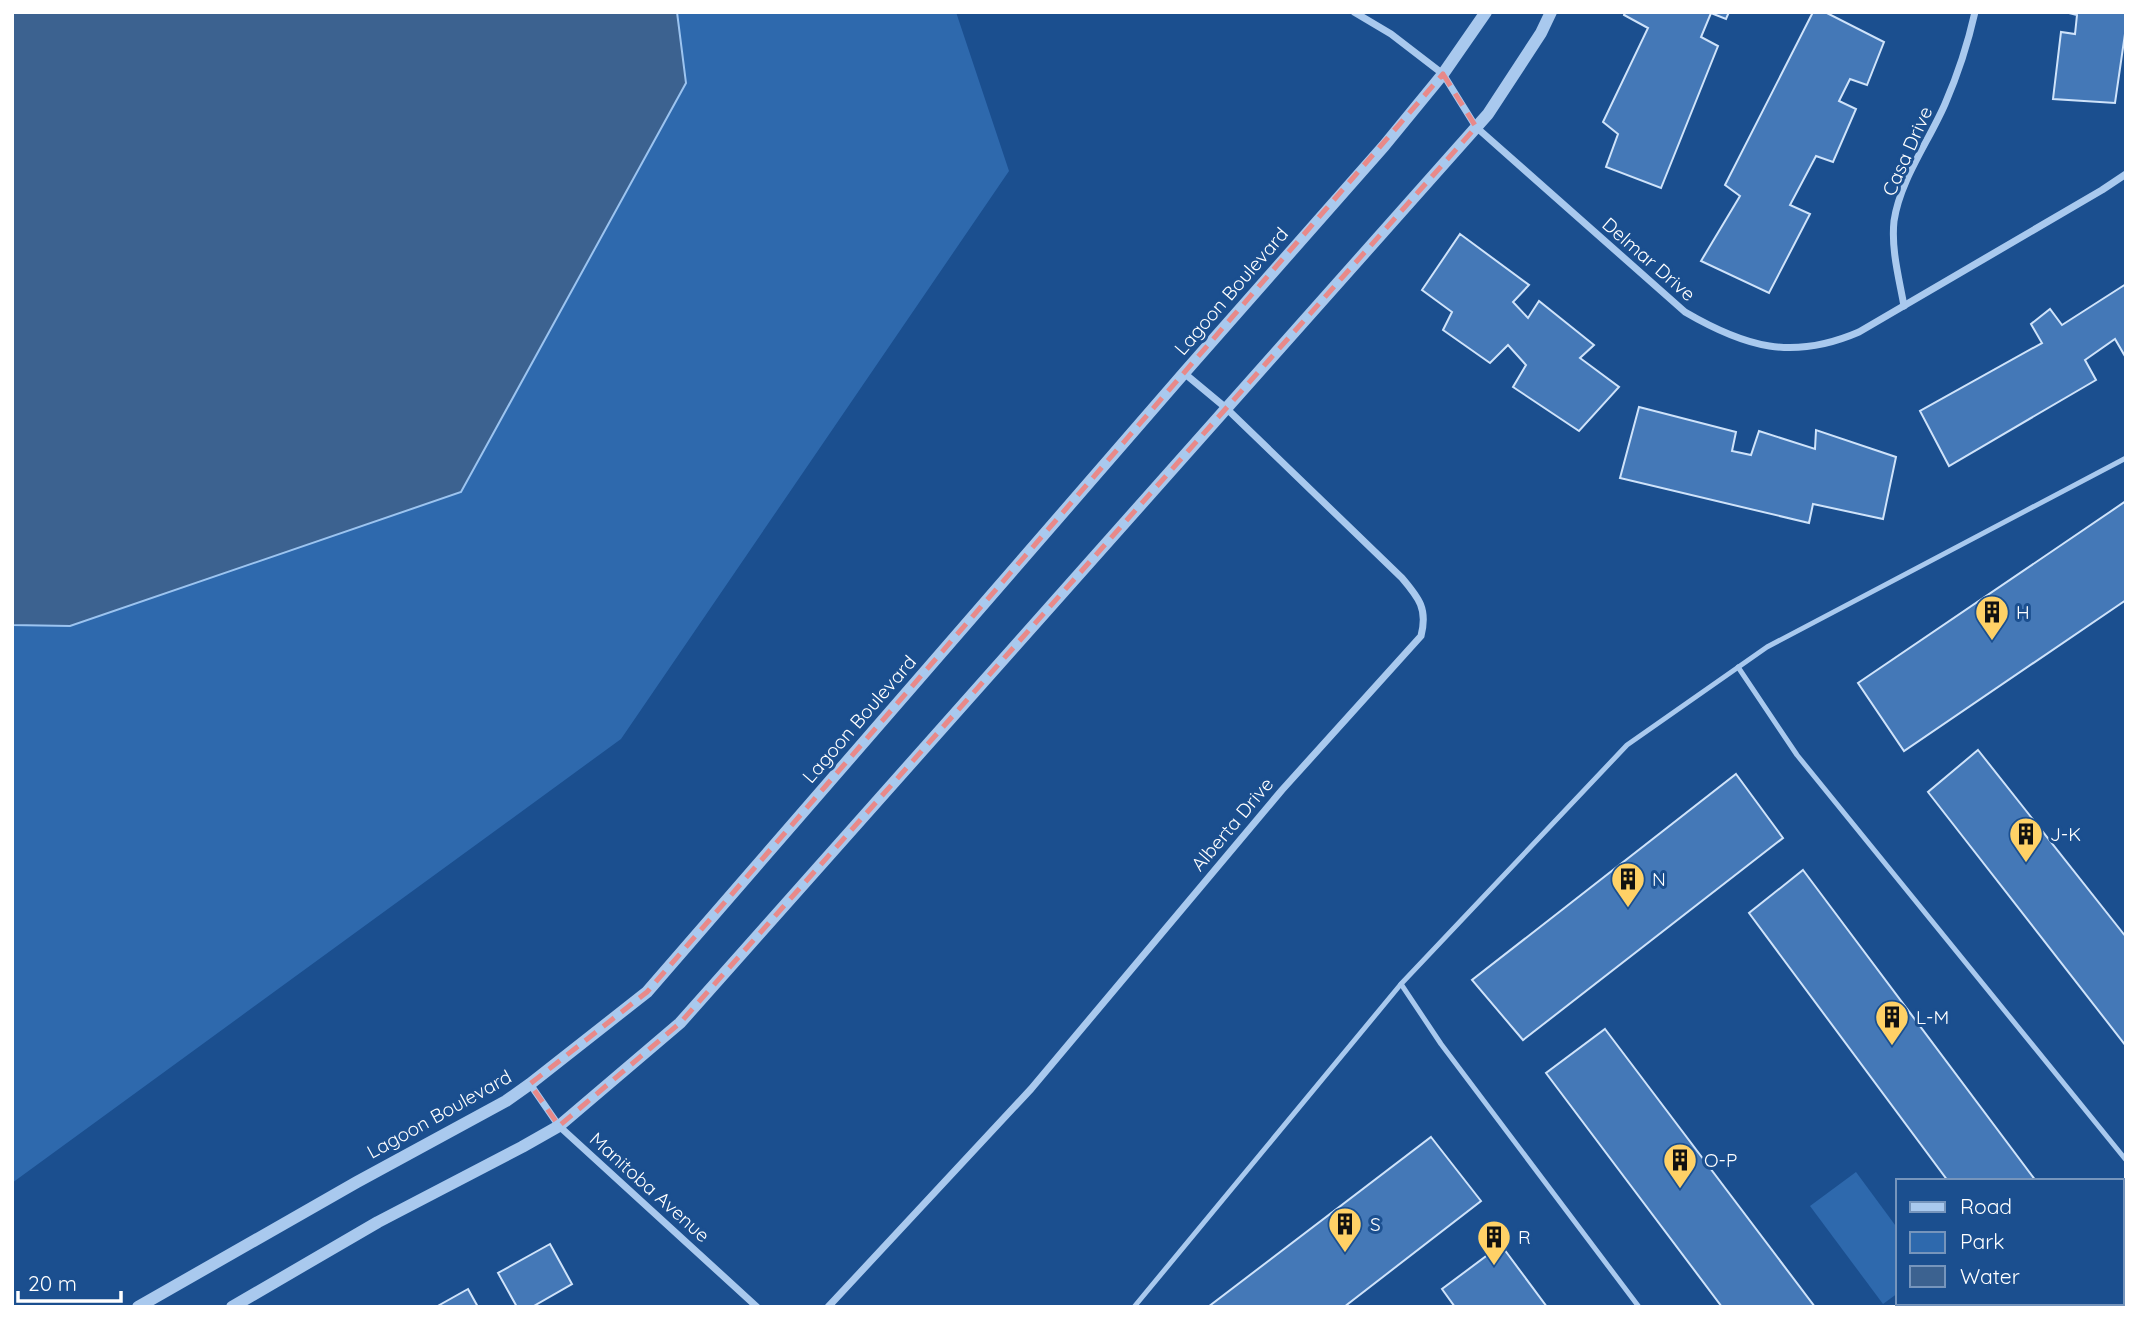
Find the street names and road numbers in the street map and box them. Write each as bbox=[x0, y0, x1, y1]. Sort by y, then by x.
street label: Casa Drive bbox=[1877, 103, 1937, 199]
street label: Delmar Drive bbox=[1597, 212, 1701, 306]
street label: Lagoon Boulevard bbox=[1169, 222, 1293, 360]
street label: Lagoon Boulevard bbox=[797, 650, 921, 788]
street label: Alberta Drive bbox=[1186, 772, 1278, 876]
street label: Lagoon Boulevard bbox=[363, 1064, 515, 1164]
street label: Manitoba Avenue bbox=[585, 1127, 715, 1247]

